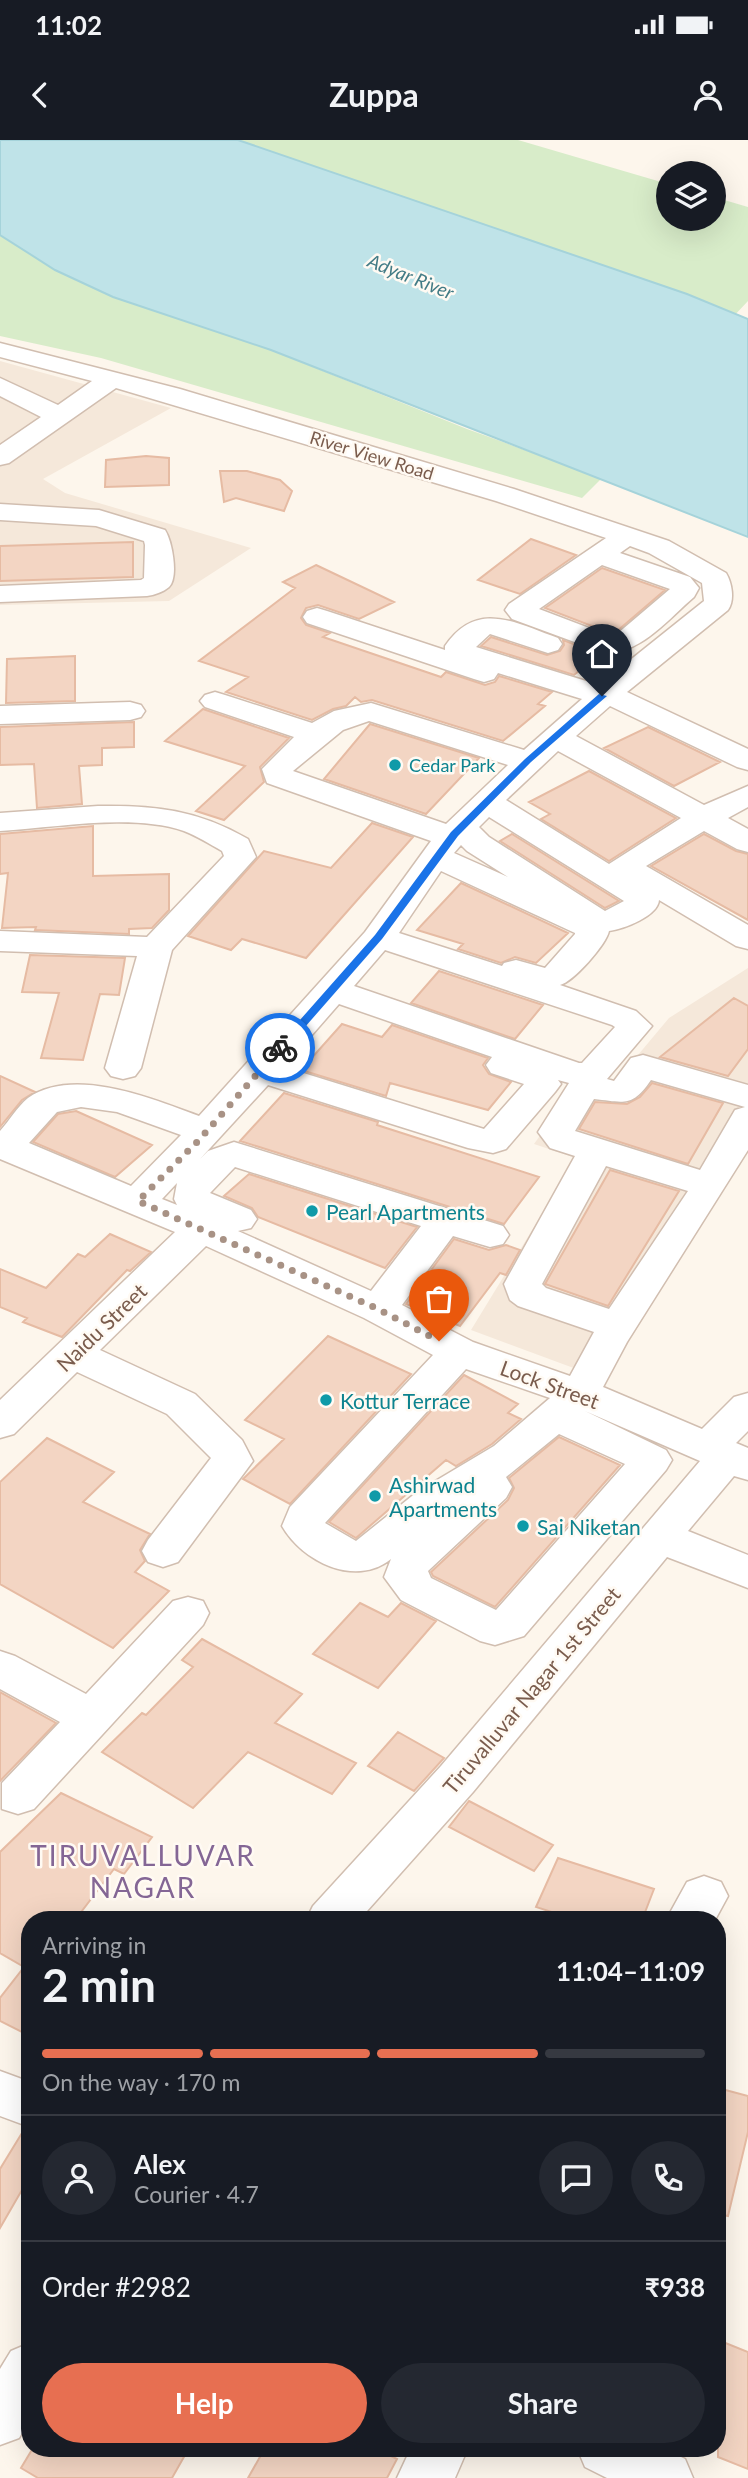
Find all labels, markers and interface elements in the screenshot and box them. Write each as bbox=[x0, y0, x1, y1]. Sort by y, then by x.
text: 11:02 bbox=[35, 9, 102, 41]
text: Zuppa bbox=[329, 75, 419, 114]
icon: back bbox=[21, 76, 59, 114]
icon: person bbox=[689, 76, 727, 114]
map controls bbox=[656, 161, 726, 231]
button: layers bbox=[656, 161, 726, 231]
water label: Adyar River bbox=[364, 248, 458, 304]
street label: River View Road bbox=[307, 426, 437, 484]
pin bbox=[572, 624, 632, 696]
icon: home bbox=[583, 635, 621, 673]
place label: Cedar Park bbox=[409, 754, 496, 776]
marker: Cedar Park bbox=[387, 757, 403, 773]
courier bbox=[245, 1013, 315, 1083]
icon: bike bbox=[261, 1029, 299, 1067]
place label: Pearl Apartments bbox=[326, 1199, 485, 1224]
marker: Pearl Apartments bbox=[304, 1203, 320, 1219]
pin bbox=[409, 1269, 469, 1341]
street label: Naidu Street bbox=[51, 1278, 151, 1376]
icon: bag bbox=[420, 1280, 458, 1318]
street label: Lock Street bbox=[497, 1355, 603, 1414]
place label: Kottur Terrace bbox=[340, 1388, 470, 1413]
marker: Kottur Terrace bbox=[318, 1392, 334, 1408]
place label: Ashirwad Apartments bbox=[389, 1472, 497, 1521]
marker: Ashirwad Apartments bbox=[367, 1488, 383, 1504]
place label: Sai Niketan bbox=[537, 1514, 641, 1539]
marker: Sai Niketan bbox=[515, 1518, 531, 1534]
street label: Tiruvalluvar Nagar 1st Street bbox=[437, 1581, 625, 1799]
district label: TIRUVALLUVAR NAGAR bbox=[30, 1838, 256, 1904]
text: Arriving in bbox=[42, 1931, 146, 1959]
text: 11:04–11:09 bbox=[556, 1955, 705, 1987]
text: 2 min bbox=[42, 1957, 156, 2012]
text: On the way · 170 m bbox=[42, 2068, 241, 2096]
button: person bbox=[42, 2141, 116, 2215]
button: chat bbox=[539, 2141, 613, 2215]
button: phone bbox=[631, 2141, 705, 2215]
text: Alex bbox=[134, 2148, 186, 2180]
text: Courier · 4.7 bbox=[134, 2180, 259, 2208]
text: Order #2982 bbox=[42, 2271, 191, 2303]
text: ₹938 bbox=[645, 2271, 705, 2303]
button: Help bbox=[42, 2363, 367, 2443]
button: Share bbox=[381, 2363, 705, 2443]

